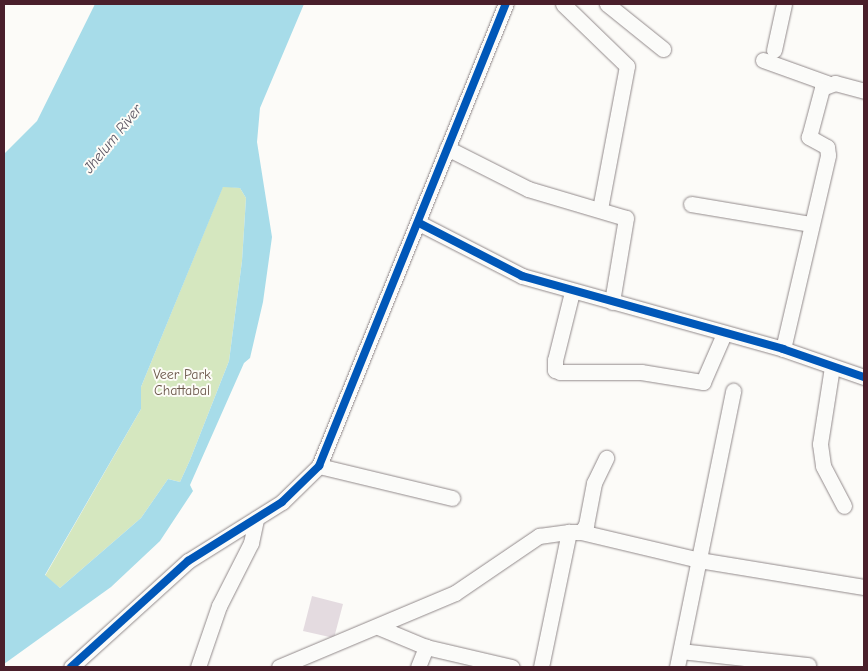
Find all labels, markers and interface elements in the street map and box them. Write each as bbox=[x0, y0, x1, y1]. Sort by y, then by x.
water label: Jhelum River bbox=[80, 101, 146, 177]
park label: Veer Park Chattabal bbox=[153, 367, 211, 400]

